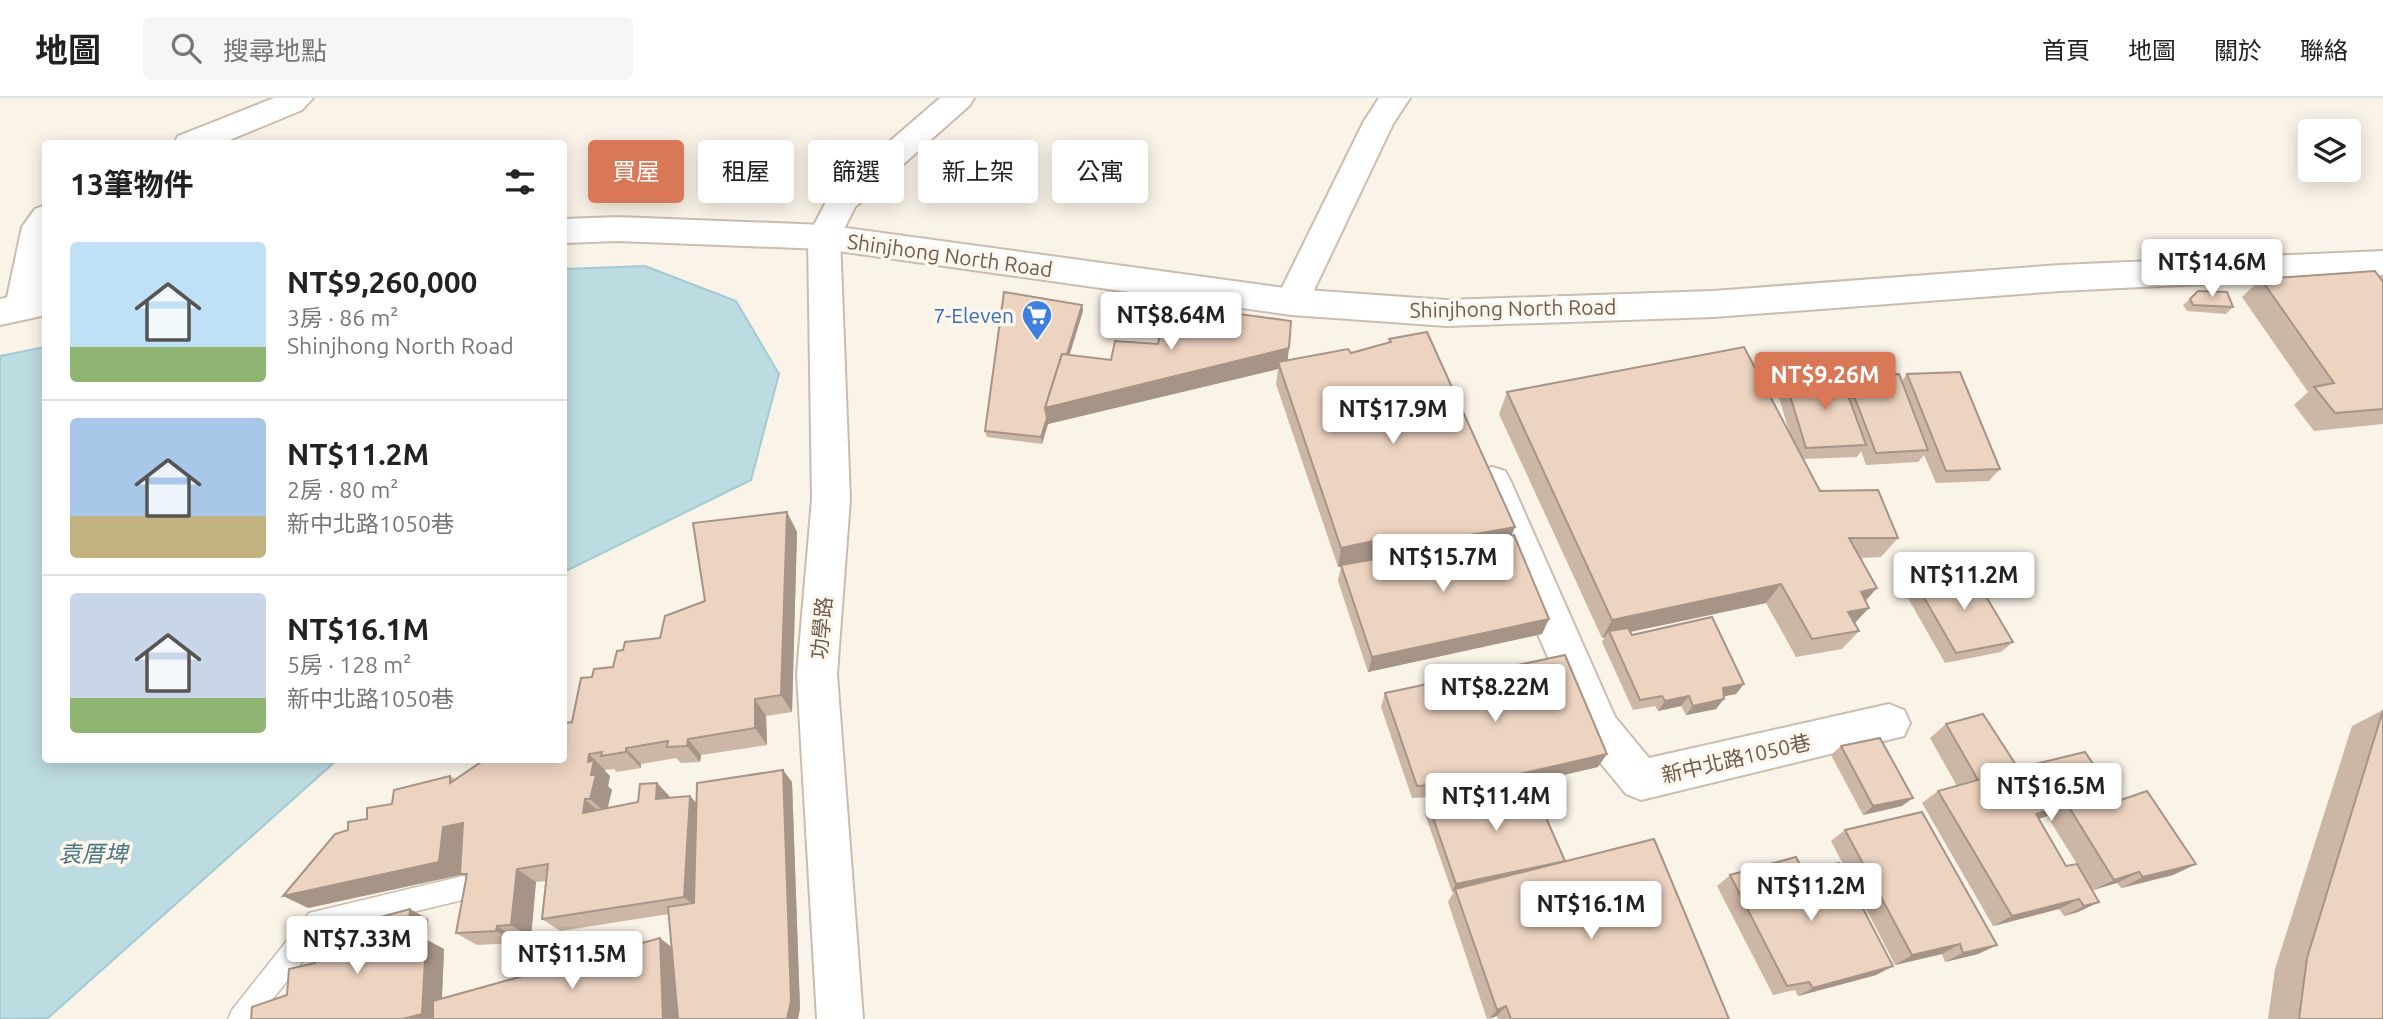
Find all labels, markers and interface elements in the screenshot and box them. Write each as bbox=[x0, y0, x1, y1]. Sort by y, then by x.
search box bbox=[143, 17, 633, 80]
icon: search bbox=[167, 29, 205, 67]
text: 地圖 bbox=[35, 31, 101, 68]
text: 搜尋地點 bbox=[223, 36, 327, 65]
text: 首頁 bbox=[2042, 37, 2090, 64]
text: 地圖 bbox=[2128, 37, 2176, 64]
text: 關於 bbox=[2214, 37, 2262, 64]
text: 聯絡 bbox=[2300, 37, 2348, 64]
map controls bbox=[2298, 119, 2361, 182]
button: layers bbox=[2298, 119, 2361, 182]
chip: 買屋 bbox=[588, 140, 684, 203]
chip: 租屋 bbox=[698, 140, 794, 203]
chip: 篩選 bbox=[808, 140, 904, 203]
chip: 新上架 bbox=[918, 140, 1038, 203]
chip: 公寓 bbox=[1052, 140, 1148, 203]
icon: filters bbox=[501, 163, 539, 201]
text: 13筆物件 bbox=[70, 167, 194, 201]
street label: Shinjhong North Road bbox=[846, 229, 1054, 281]
pin: NT$14.6M bbox=[2140, 240, 2284, 299]
text: NT$14.6M bbox=[2158, 249, 2266, 274]
text: NT$9,260,000 bbox=[287, 265, 478, 299]
icon: home bbox=[126, 270, 210, 354]
pin: NT$8.64M bbox=[1099, 292, 1243, 352]
street label: Shinjhong North Road bbox=[1409, 294, 1617, 322]
supermarket icon: 7-Eleven bbox=[1020, 298, 1054, 342]
text: NT$8.64M bbox=[1117, 302, 1225, 327]
place label: 7-Eleven bbox=[933, 303, 1014, 327]
text: 3房 · 86 m² bbox=[287, 305, 398, 330]
text: Shinjhong North Road bbox=[287, 333, 514, 358]
pin: NT$9.26M bbox=[1753, 352, 1897, 412]
text: NT$9.26M bbox=[1771, 362, 1879, 387]
pin: NT$17.9M bbox=[1321, 386, 1465, 446]
text: NT$17.9M bbox=[1339, 396, 1447, 421]
text: NT$11.2M bbox=[287, 437, 429, 471]
icon: home bbox=[126, 446, 210, 530]
text: 2房 · 80 m² bbox=[287, 477, 398, 502]
text: 新中北路1050巷 bbox=[287, 511, 454, 536]
pin: NT$15.7M bbox=[1371, 534, 1515, 594]
text: NT$15.7M bbox=[1389, 544, 1497, 569]
pin: NT$11.2M bbox=[1892, 552, 2036, 612]
text: NT$11.2M bbox=[1910, 562, 2018, 587]
street label: 功學路 bbox=[806, 596, 836, 660]
text: NT$16.1M bbox=[287, 612, 429, 646]
icon: home bbox=[126, 621, 210, 705]
text: 5房 · 128 m² bbox=[287, 652, 411, 677]
pin: NT$8.22M bbox=[1423, 664, 1567, 724]
text: NT$8.22M bbox=[1441, 674, 1549, 699]
text: 新中北路1050巷 bbox=[287, 686, 454, 711]
street label: 新中北路1050巷 bbox=[1659, 729, 1813, 787]
pin: NT$16.5M bbox=[1979, 764, 2123, 823]
text: NT$16.5M bbox=[1997, 773, 2105, 798]
pin: NT$11.4M bbox=[1424, 774, 1568, 833]
text: NT$11.4M bbox=[1442, 783, 1550, 808]
water label: 袁厝埤 bbox=[59, 841, 131, 866]
pin: NT$11.2M bbox=[1739, 864, 1883, 923]
text: NT$11.2M bbox=[1757, 873, 1865, 898]
pin: NT$16.1M bbox=[1519, 882, 1663, 941]
text: NT$16.1M bbox=[1537, 891, 1645, 916]
pin: NT$7.33M bbox=[285, 916, 429, 976]
text: NT$7.33M bbox=[303, 926, 411, 951]
pin: NT$11.5M bbox=[500, 932, 644, 991]
text: NT$11.5M bbox=[518, 941, 626, 966]

